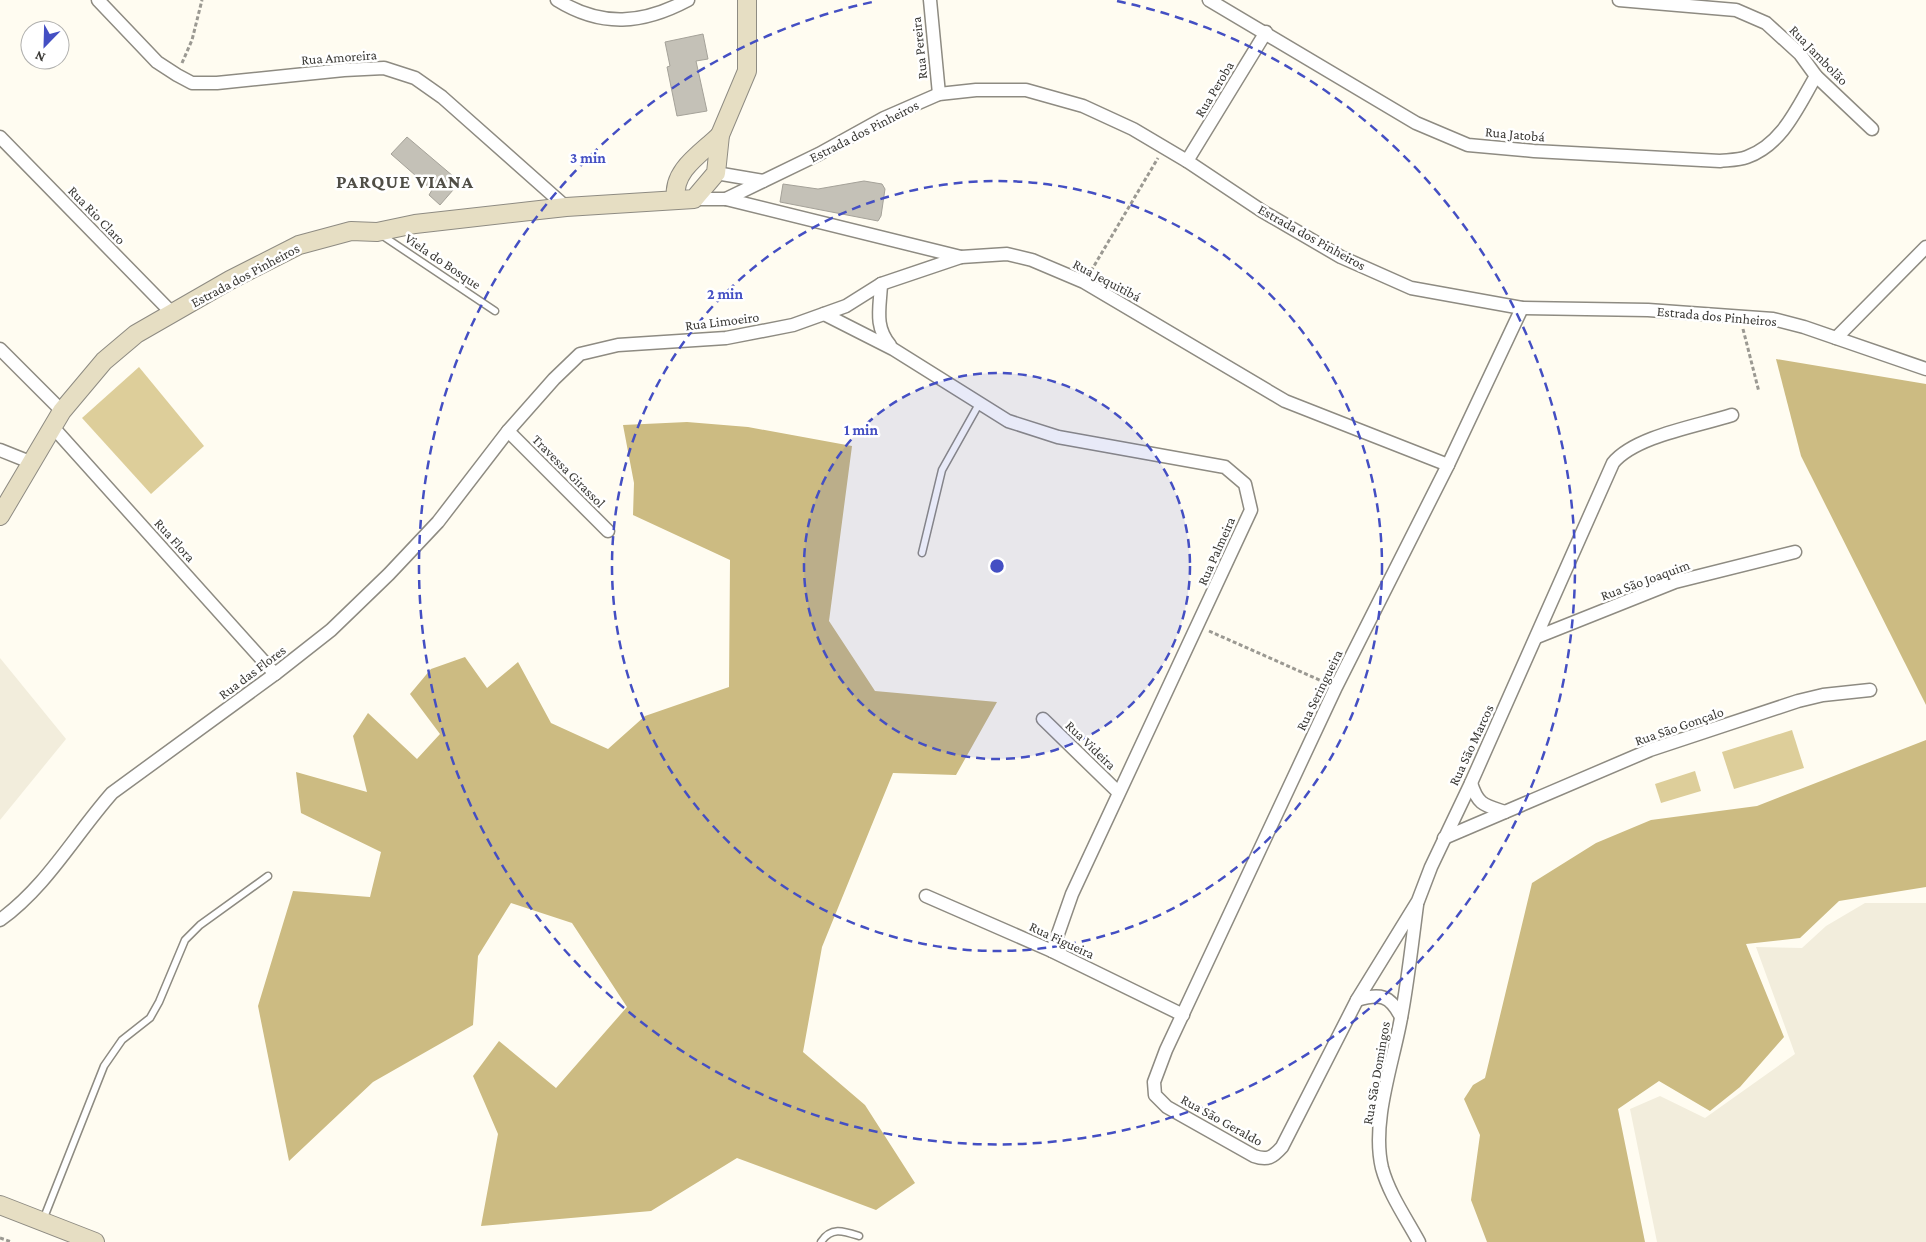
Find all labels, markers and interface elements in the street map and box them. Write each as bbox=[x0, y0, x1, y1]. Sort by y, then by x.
street label: Rua Pereira bbox=[908, 15, 930, 80]
north arrow bbox=[20, 20, 70, 70]
street label: Rua Jambolão bbox=[1786, 22, 1852, 88]
street label: Rua Amoreira bbox=[301, 46, 378, 68]
text: N bbox=[32, 48, 47, 66]
street label: Rua Peroba bbox=[1191, 58, 1237, 120]
street label: Estrada dos Pinheiros bbox=[807, 97, 921, 165]
street label: Rua Jatobá bbox=[1484, 123, 1546, 145]
text: 3 min bbox=[570, 150, 606, 166]
district label: PARQUE VIANA bbox=[336, 171, 474, 192]
street label: Rua Rio Claro bbox=[65, 182, 129, 248]
street label: Estrada dos Pinheiros bbox=[1255, 201, 1369, 273]
street label: Viela do Bosque bbox=[402, 230, 484, 292]
street label: Estrada dos Pinheiros bbox=[188, 240, 302, 310]
street label: Rua Jequitibá bbox=[1070, 255, 1144, 305]
text: 2 min bbox=[707, 286, 743, 302]
street label: Estrada dos Pinheiros bbox=[1656, 303, 1778, 329]
street label: Rua Limoeiro bbox=[684, 309, 760, 333]
text: 1 min bbox=[844, 422, 878, 438]
street label: Travessa Girassol bbox=[529, 431, 609, 511]
street label: Rua Palmeira bbox=[1194, 514, 1238, 588]
street label: Rua Flora bbox=[151, 515, 199, 565]
street label: Rua São Joaquim bbox=[1598, 556, 1692, 604]
centre of rings bbox=[988, 557, 1006, 575]
street label: Rua das Flores bbox=[215, 642, 289, 702]
street label: Rua Seringueira bbox=[1292, 646, 1346, 733]
street label: Rua São Marcos bbox=[1445, 702, 1497, 788]
street label: Rua São Gonçalo bbox=[1632, 703, 1726, 749]
street label: Rua Videira bbox=[1062, 717, 1120, 773]
street label: Rua Figueira bbox=[1027, 918, 1097, 962]
street label: Rua São Domingos bbox=[1359, 1020, 1393, 1126]
street label: Rua São Geraldo bbox=[1178, 1091, 1266, 1149]

